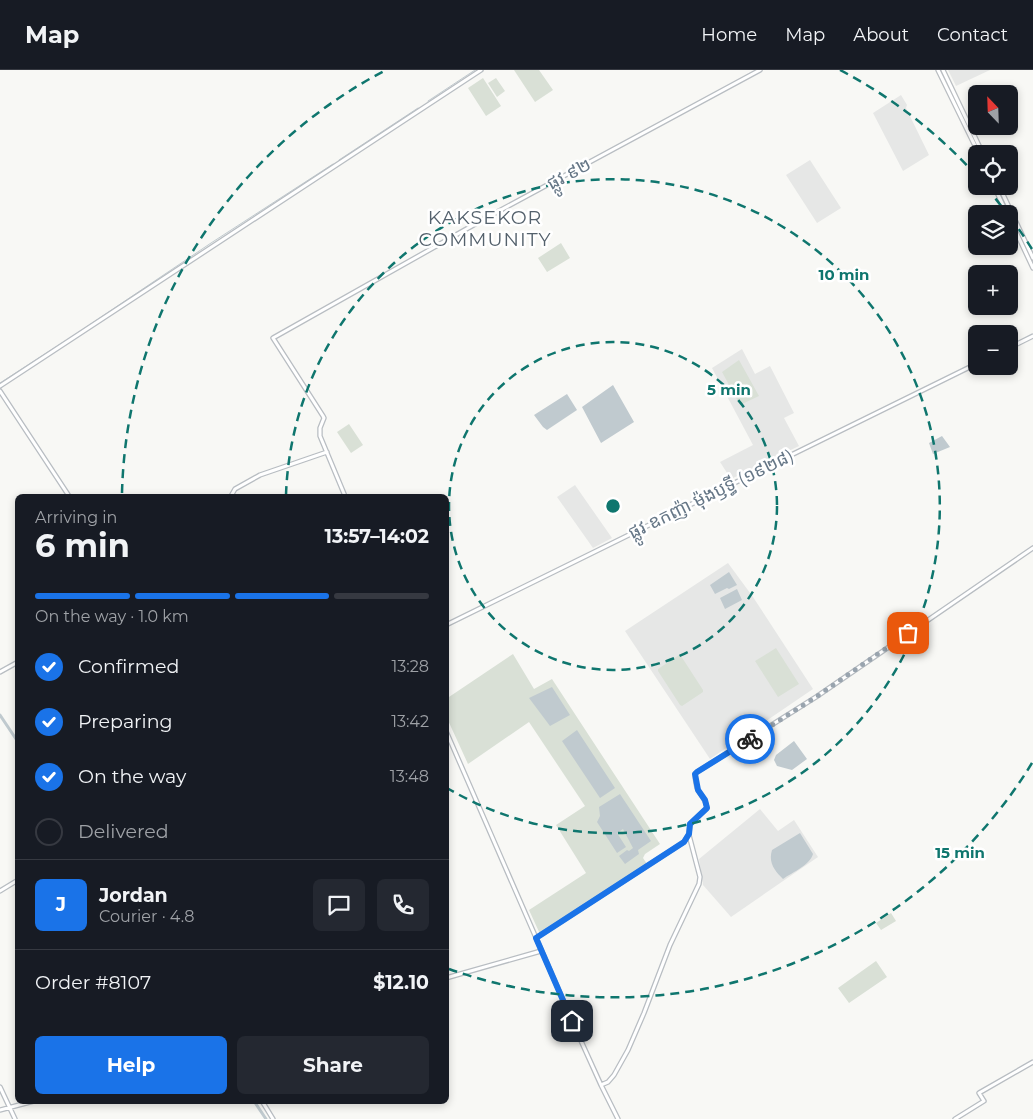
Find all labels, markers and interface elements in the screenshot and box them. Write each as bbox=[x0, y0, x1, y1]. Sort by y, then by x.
text: Map bbox=[25, 20, 79, 49]
text: Home bbox=[701, 24, 757, 46]
text: Map bbox=[785, 24, 825, 46]
text: About bbox=[853, 24, 909, 46]
text: Contact bbox=[937, 24, 1008, 46]
north arrow bbox=[968, 85, 1018, 135]
map controls bbox=[968, 85, 1018, 375]
button: locate bbox=[968, 145, 1018, 195]
street label: ផ្លូវ ៩២ bbox=[543, 153, 597, 199]
button: layers bbox=[968, 205, 1018, 255]
district label: KAKSEKOR COMMUNITY bbox=[418, 206, 552, 251]
text: 10 min bbox=[819, 265, 869, 284]
button: + bbox=[968, 265, 1018, 315]
button: − bbox=[968, 325, 1018, 375]
text: 5 min bbox=[707, 380, 751, 399]
street label: ផ្លូវ ឧកញ៉ា ម៉ុងឫទ្ធី (១៩២៨) bbox=[625, 444, 800, 548]
centre of rings bbox=[604, 497, 622, 515]
text: Arriving in bbox=[35, 508, 117, 527]
text: 13:57–14:02 bbox=[325, 525, 429, 548]
text: 6 min bbox=[35, 526, 130, 565]
text: On the way · 1.0 km bbox=[35, 607, 189, 626]
pin bbox=[887, 612, 929, 654]
icon: bag bbox=[894, 619, 922, 647]
icon: check bbox=[35, 653, 63, 681]
text: Confirmed bbox=[78, 655, 179, 678]
text: 13:28 bbox=[392, 657, 429, 676]
icon: check bbox=[35, 708, 63, 736]
text: Preparing bbox=[78, 710, 173, 733]
text: 13:42 bbox=[391, 712, 429, 731]
courier bbox=[725, 714, 775, 764]
icon: bike bbox=[736, 725, 764, 753]
icon: check bbox=[35, 763, 63, 791]
text: On the way bbox=[78, 765, 186, 788]
text: 13:48 bbox=[390, 767, 429, 786]
text: Delivered bbox=[78, 820, 169, 843]
text: 15 min bbox=[935, 843, 985, 862]
button: chat bbox=[313, 879, 365, 931]
button: phone bbox=[377, 879, 429, 931]
text: Jordan bbox=[99, 884, 168, 907]
text: J bbox=[56, 893, 66, 916]
text: Courier · 4.8 bbox=[99, 907, 195, 926]
text: Order #8107 bbox=[35, 971, 151, 994]
text: $12.10 bbox=[373, 971, 429, 994]
pin bbox=[551, 1000, 593, 1042]
icon: home bbox=[558, 1007, 586, 1035]
button: Help bbox=[35, 1036, 227, 1094]
button: Share bbox=[237, 1036, 429, 1094]

